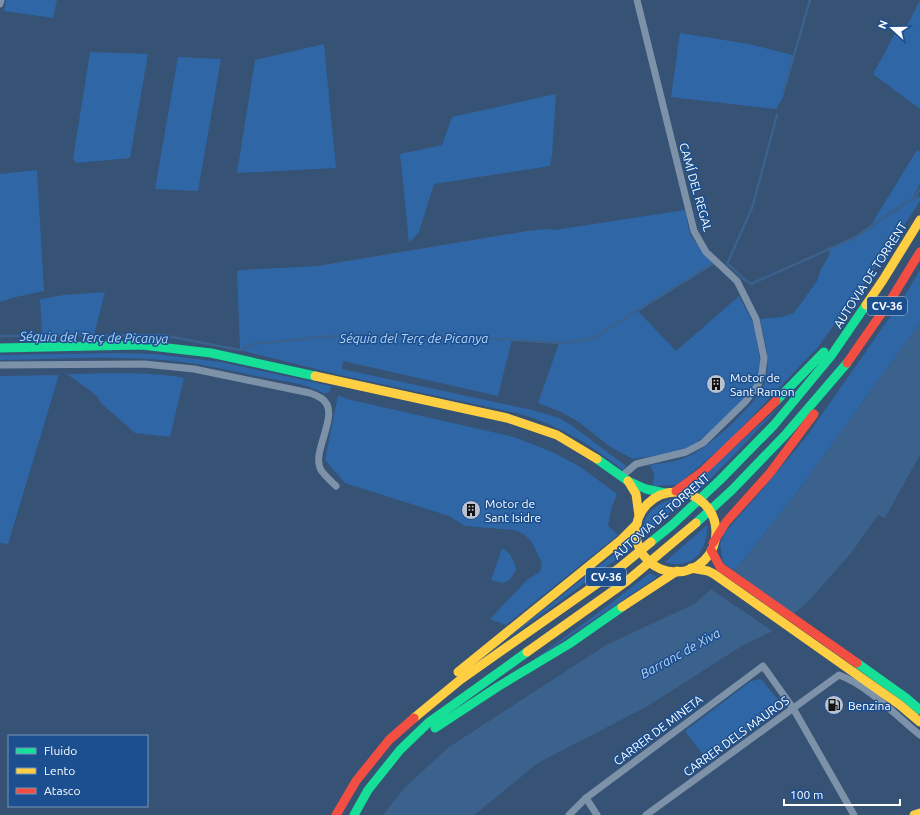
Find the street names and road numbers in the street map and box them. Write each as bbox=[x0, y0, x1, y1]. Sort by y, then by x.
street label: CAMÍ DEL REGAL bbox=[677, 141, 715, 233]
street label: AUTOVIA DE TORRENT bbox=[831, 219, 909, 330]
road number: CV-36 bbox=[867, 297, 907, 315]
street label: AUTOVIA DE TORRENT bbox=[610, 470, 712, 561]
road number: CV-36 bbox=[586, 568, 626, 586]
street label: CARRER DE MINETA bbox=[611, 692, 705, 768]
street label: CARRER DELS MAUROS bbox=[681, 693, 791, 779]

